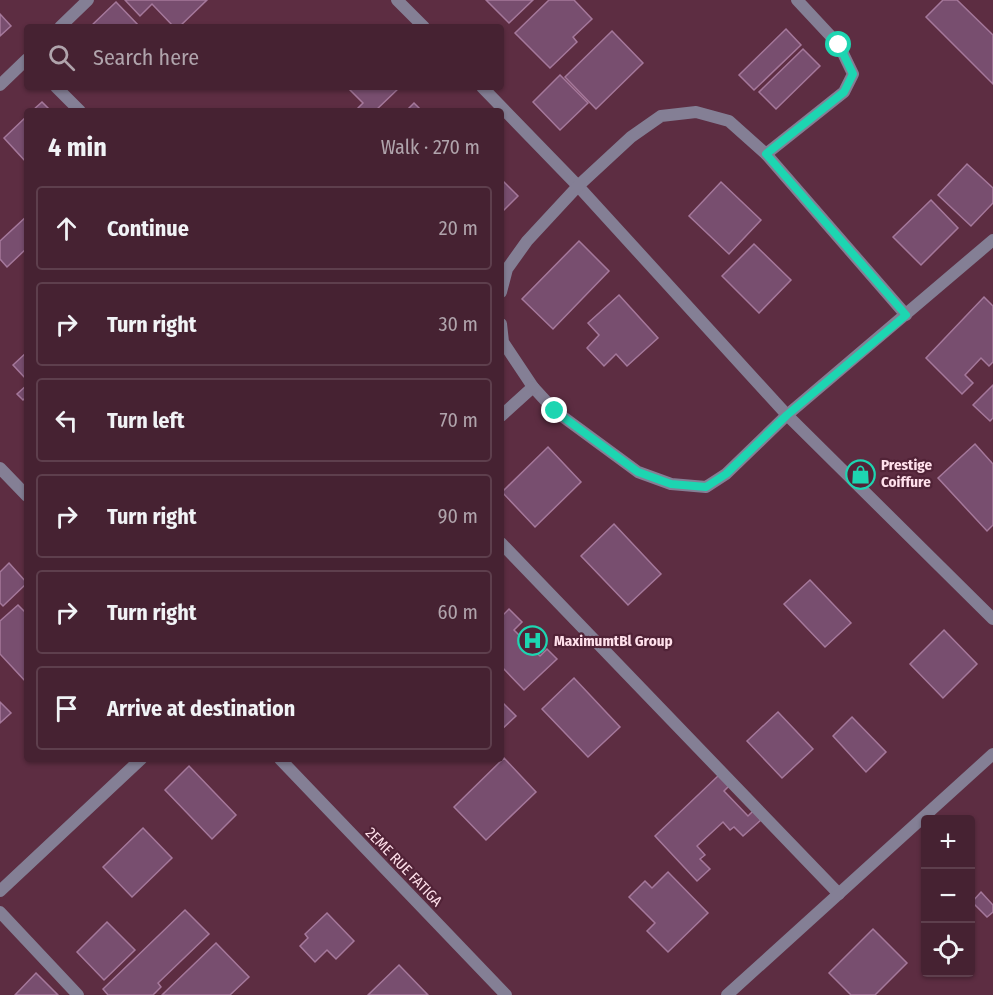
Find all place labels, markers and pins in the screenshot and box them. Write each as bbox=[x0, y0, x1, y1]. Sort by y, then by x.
place label: Prestige Coiffure bbox=[881, 456, 932, 491]
shop icon: Prestige Coiffure bbox=[844, 458, 876, 490]
hospital icon: MaximumtBl Group bbox=[517, 625, 549, 657]
place label: MaximumtBl Group bbox=[554, 632, 673, 650]

